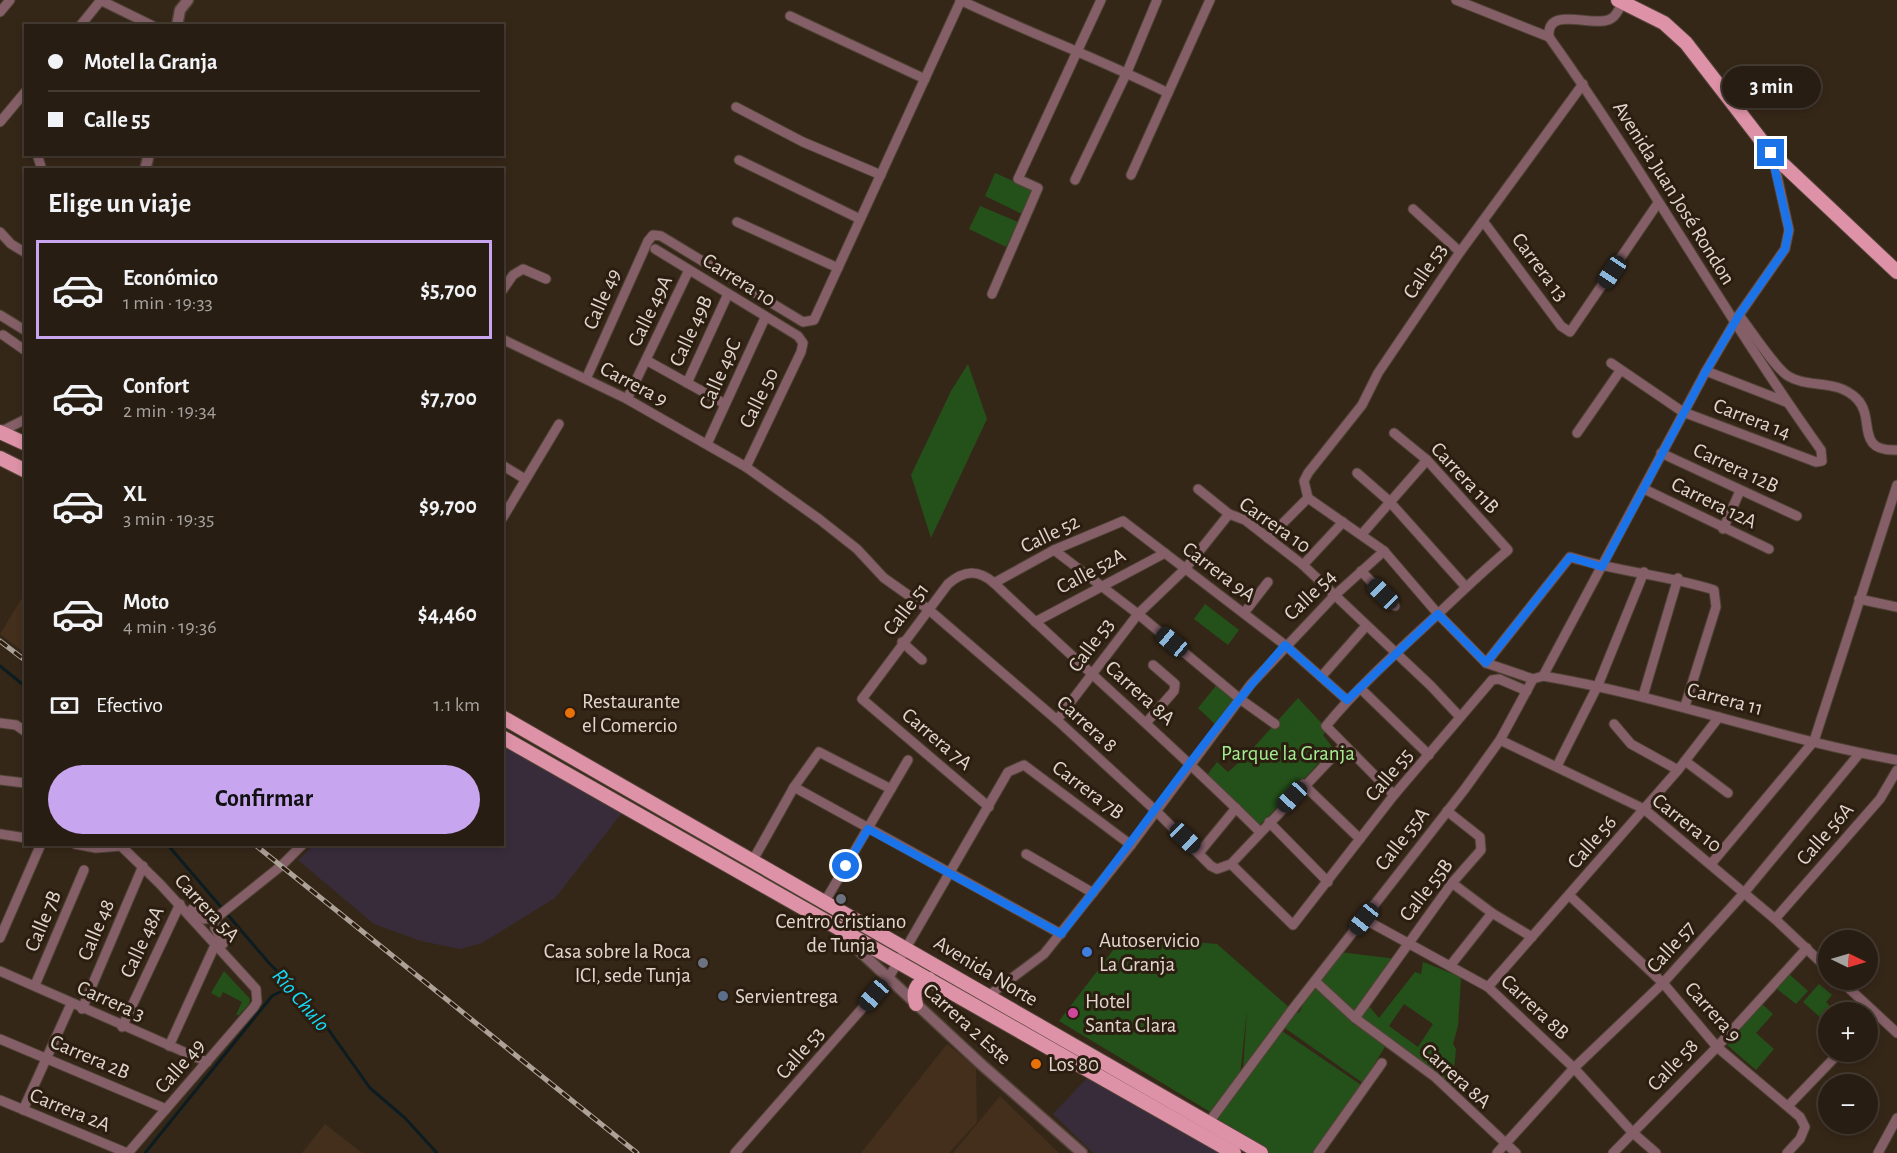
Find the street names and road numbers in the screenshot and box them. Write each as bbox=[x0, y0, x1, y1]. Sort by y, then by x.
street label: Avenida Juan José Rondon bbox=[1609, 98, 1739, 288]
street label: Carrera 13 bbox=[1508, 229, 1572, 305]
street label: Calle 53 bbox=[1399, 240, 1451, 302]
street label: Carrera 10 bbox=[699, 249, 779, 311]
street label: Calle 49 bbox=[579, 265, 625, 333]
street label: Calle 49A bbox=[624, 272, 676, 350]
street label: Calle 49B bbox=[666, 292, 716, 370]
street label: Calle 49C bbox=[695, 335, 745, 413]
street label: Carrera 9 bbox=[597, 358, 671, 410]
street label: Calle 50 bbox=[736, 365, 782, 431]
street label: Carrera 14 bbox=[1711, 395, 1793, 443]
street label: Carrera 11B bbox=[1427, 438, 1503, 518]
street label: Carrera 12B bbox=[1690, 439, 1782, 497]
street label: Carrera 12A bbox=[1668, 473, 1760, 533]
street label: Carrera 10 bbox=[1236, 493, 1314, 557]
street label: Calle 52 bbox=[1017, 511, 1083, 557]
street label: Carrera 9A bbox=[1179, 538, 1259, 606]
street label: Calle 52A bbox=[1053, 544, 1129, 598]
street label: Calle 54 bbox=[1280, 566, 1340, 624]
street label: Calle 51 bbox=[879, 579, 933, 639]
street label: Calle 53 bbox=[1064, 614, 1118, 676]
street label: Carrera 8A bbox=[1101, 657, 1179, 729]
street label: Carrera 11 bbox=[1685, 679, 1765, 719]
street label: Carrera 8 bbox=[1053, 692, 1121, 756]
street label: Carrera 7A bbox=[898, 704, 976, 774]
street label: Calle 55 bbox=[1361, 745, 1417, 805]
street label: Carrera 7B bbox=[1048, 757, 1128, 823]
street label: Carrera 10 bbox=[1648, 790, 1726, 856]
street label: Calle 56A bbox=[1792, 799, 1858, 869]
street label: Calle 55A bbox=[1371, 803, 1433, 875]
street label: Calle 56 bbox=[1563, 811, 1621, 873]
street label: Calle 55B bbox=[1395, 855, 1457, 925]
street label: Carrera 5A bbox=[171, 870, 243, 946]
street label: Calle 7B bbox=[21, 887, 65, 955]
street label: Calle 48 bbox=[74, 896, 118, 964]
street label: Calle 48A bbox=[116, 903, 168, 981]
street label: Calle 57 bbox=[1643, 917, 1700, 977]
street label: Avenida Norte bbox=[931, 932, 1041, 1010]
street label: Carrera 8B bbox=[1497, 970, 1573, 1044]
street label: Carrera 3 bbox=[74, 977, 148, 1025]
street label: Carrera 9 bbox=[1681, 978, 1745, 1046]
street label: Carrera 2 Este bbox=[919, 979, 1015, 1069]
street label: Calle 53 bbox=[772, 1023, 828, 1083]
street label: Carrera 2B bbox=[47, 1031, 133, 1083]
street label: Calle 49 bbox=[151, 1035, 209, 1097]
street label: Calle 58 bbox=[1644, 1035, 1702, 1095]
street label: Carrera 8A bbox=[1417, 1040, 1495, 1112]
street label: Carrera 2A bbox=[27, 1084, 113, 1136]

